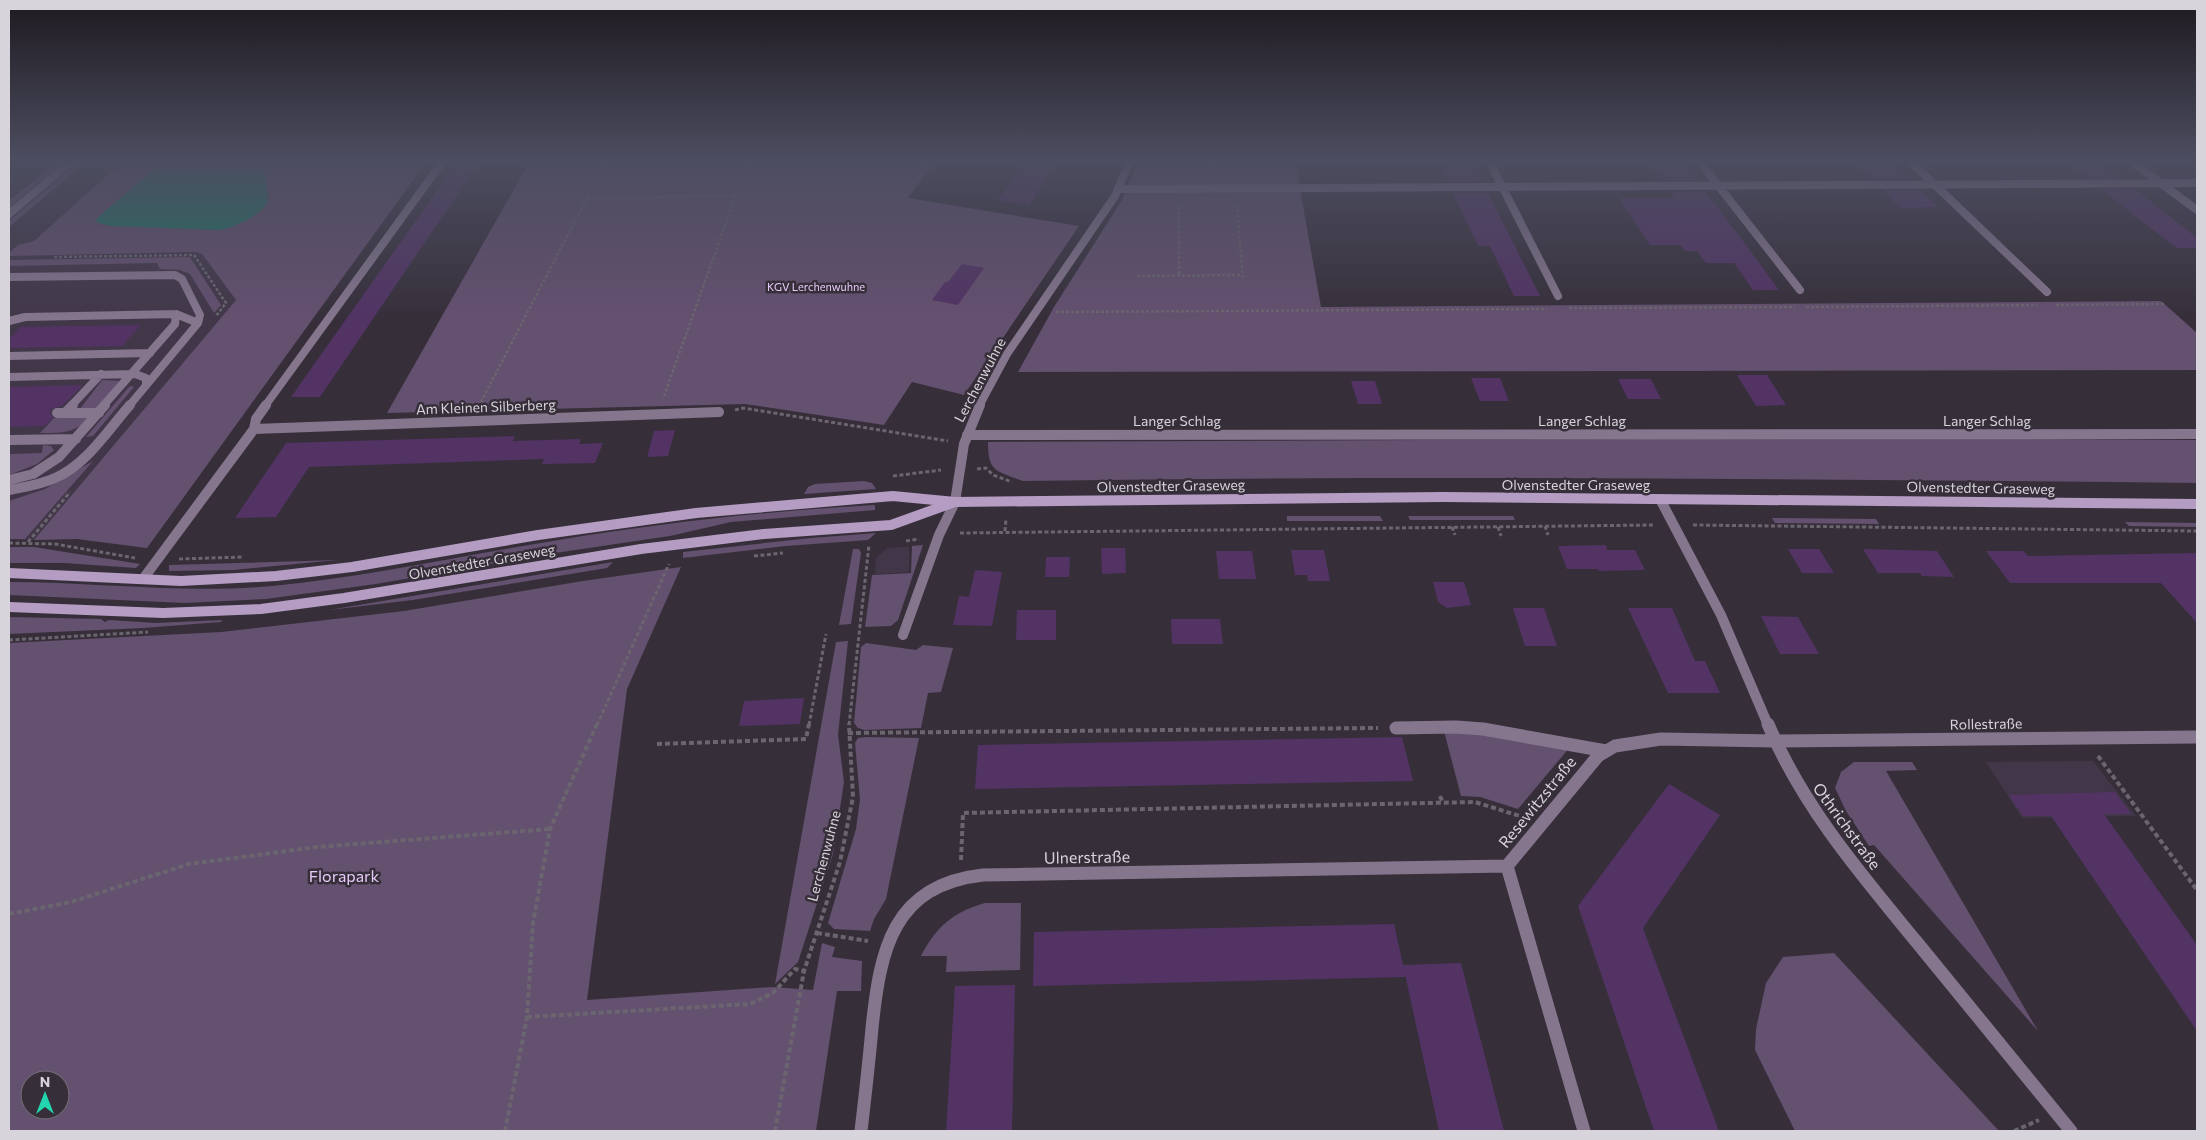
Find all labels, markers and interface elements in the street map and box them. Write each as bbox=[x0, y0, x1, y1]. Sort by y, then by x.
park label: KGV Lerchenwuhne bbox=[767, 280, 865, 293]
street label: Lerchenwuhne bbox=[950, 335, 1009, 425]
street label: Am Kleinen Silberberg bbox=[416, 396, 557, 417]
street label: Langer Schlag bbox=[1133, 412, 1221, 429]
street label: Langer Schlag bbox=[1538, 412, 1626, 429]
street label: Langer Schlag bbox=[1943, 412, 2031, 429]
street label: Olvenstedter Graseweg bbox=[1097, 476, 1246, 495]
street label: Olvenstedter Graseweg bbox=[1502, 476, 1651, 493]
street label: Olvenstedter Graseweg bbox=[1907, 478, 2056, 497]
street label: Olvenstedter Graseweg bbox=[407, 540, 557, 583]
street label: Rollestraße bbox=[1950, 714, 2022, 733]
street label: Resewitzstraße bbox=[1494, 752, 1579, 851]
street label: Othrichstraße bbox=[1809, 778, 1885, 873]
street label: Lerchenwuhne bbox=[803, 809, 844, 903]
street label: Ulnerstraße bbox=[1044, 846, 1130, 867]
park label: Florapark bbox=[309, 866, 379, 885]
north arrow bbox=[20, 1070, 70, 1120]
text: N bbox=[40, 1073, 50, 1090]

